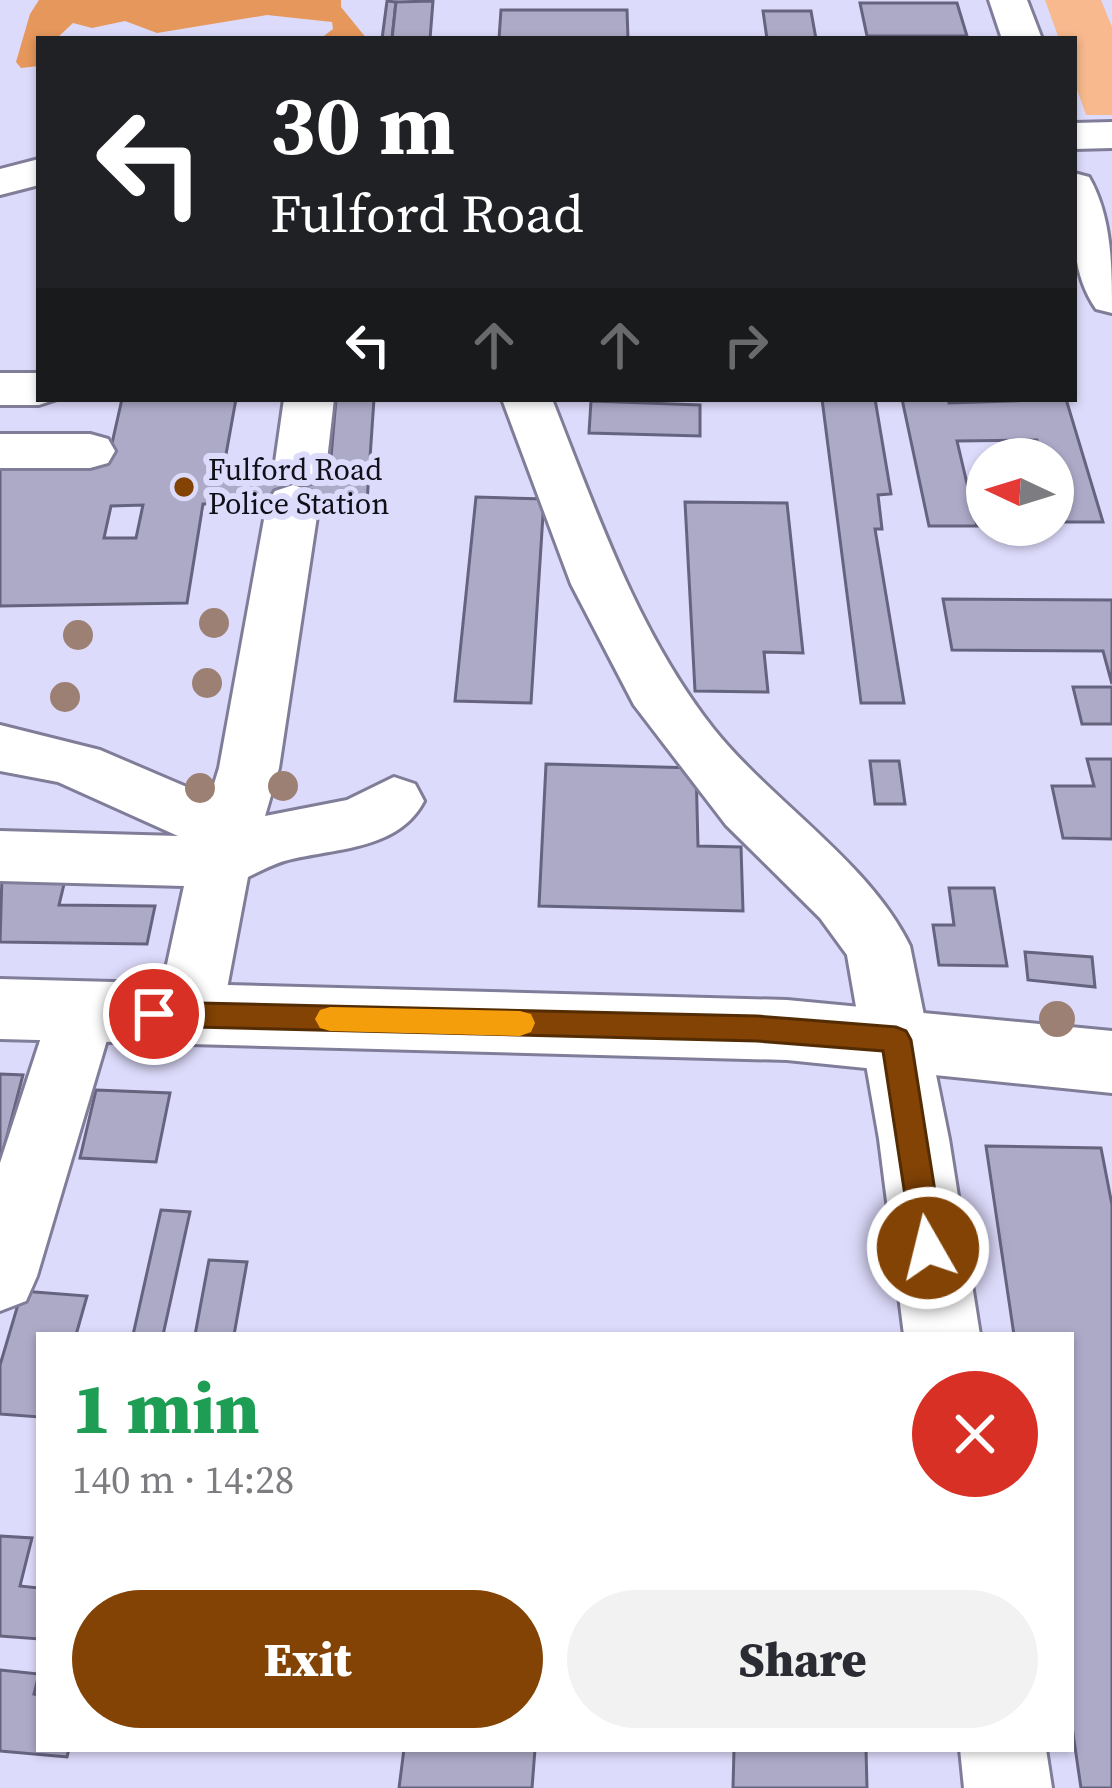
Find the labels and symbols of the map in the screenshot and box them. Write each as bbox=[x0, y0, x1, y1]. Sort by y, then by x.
north arrow bbox=[966, 438, 1074, 546]
place label: Fulford Road Police Station bbox=[208, 449, 389, 524]
marker: Fulford Road Police Station bbox=[171, 474, 197, 500]
pin bbox=[103, 963, 205, 1065]
position arrow bbox=[865, 1185, 991, 1311]

